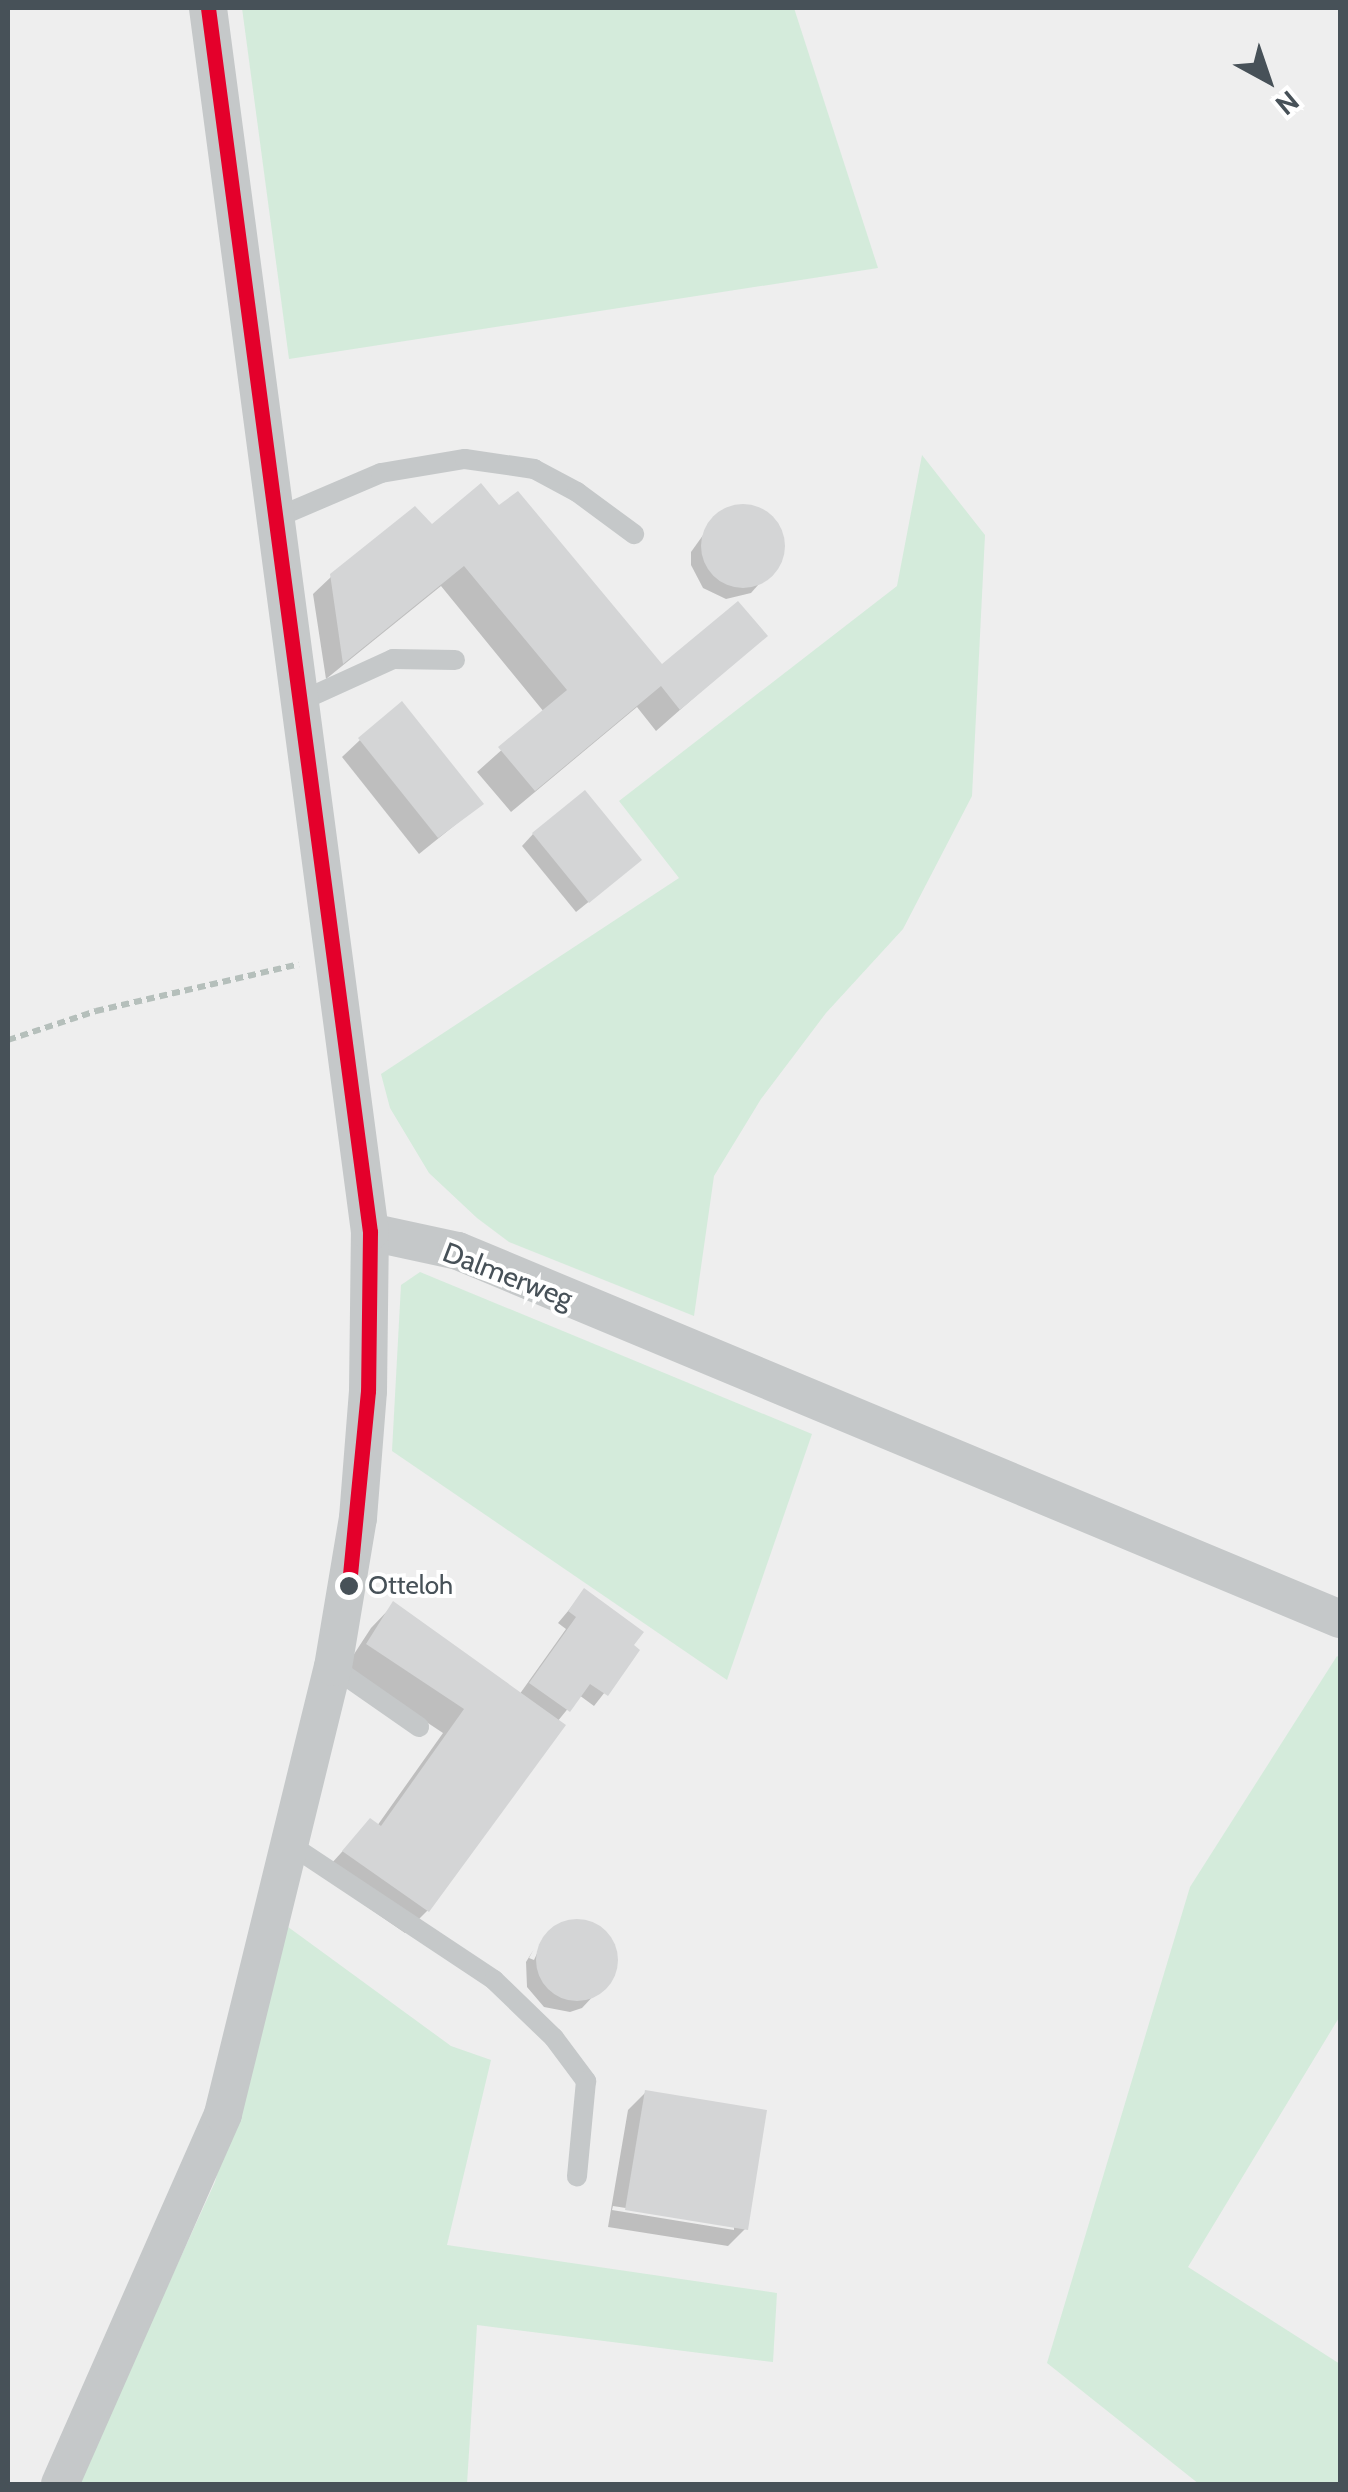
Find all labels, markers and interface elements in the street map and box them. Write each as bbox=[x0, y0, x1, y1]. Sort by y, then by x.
north arrow bbox=[1218, 30, 1318, 130]
text: N bbox=[1269, 84, 1306, 122]
street label: Dalmerweg bbox=[438, 1235, 578, 1315]
place label: Otteloh bbox=[368, 1570, 453, 1602]
marker: Otteloh bbox=[339, 1576, 359, 1596]

